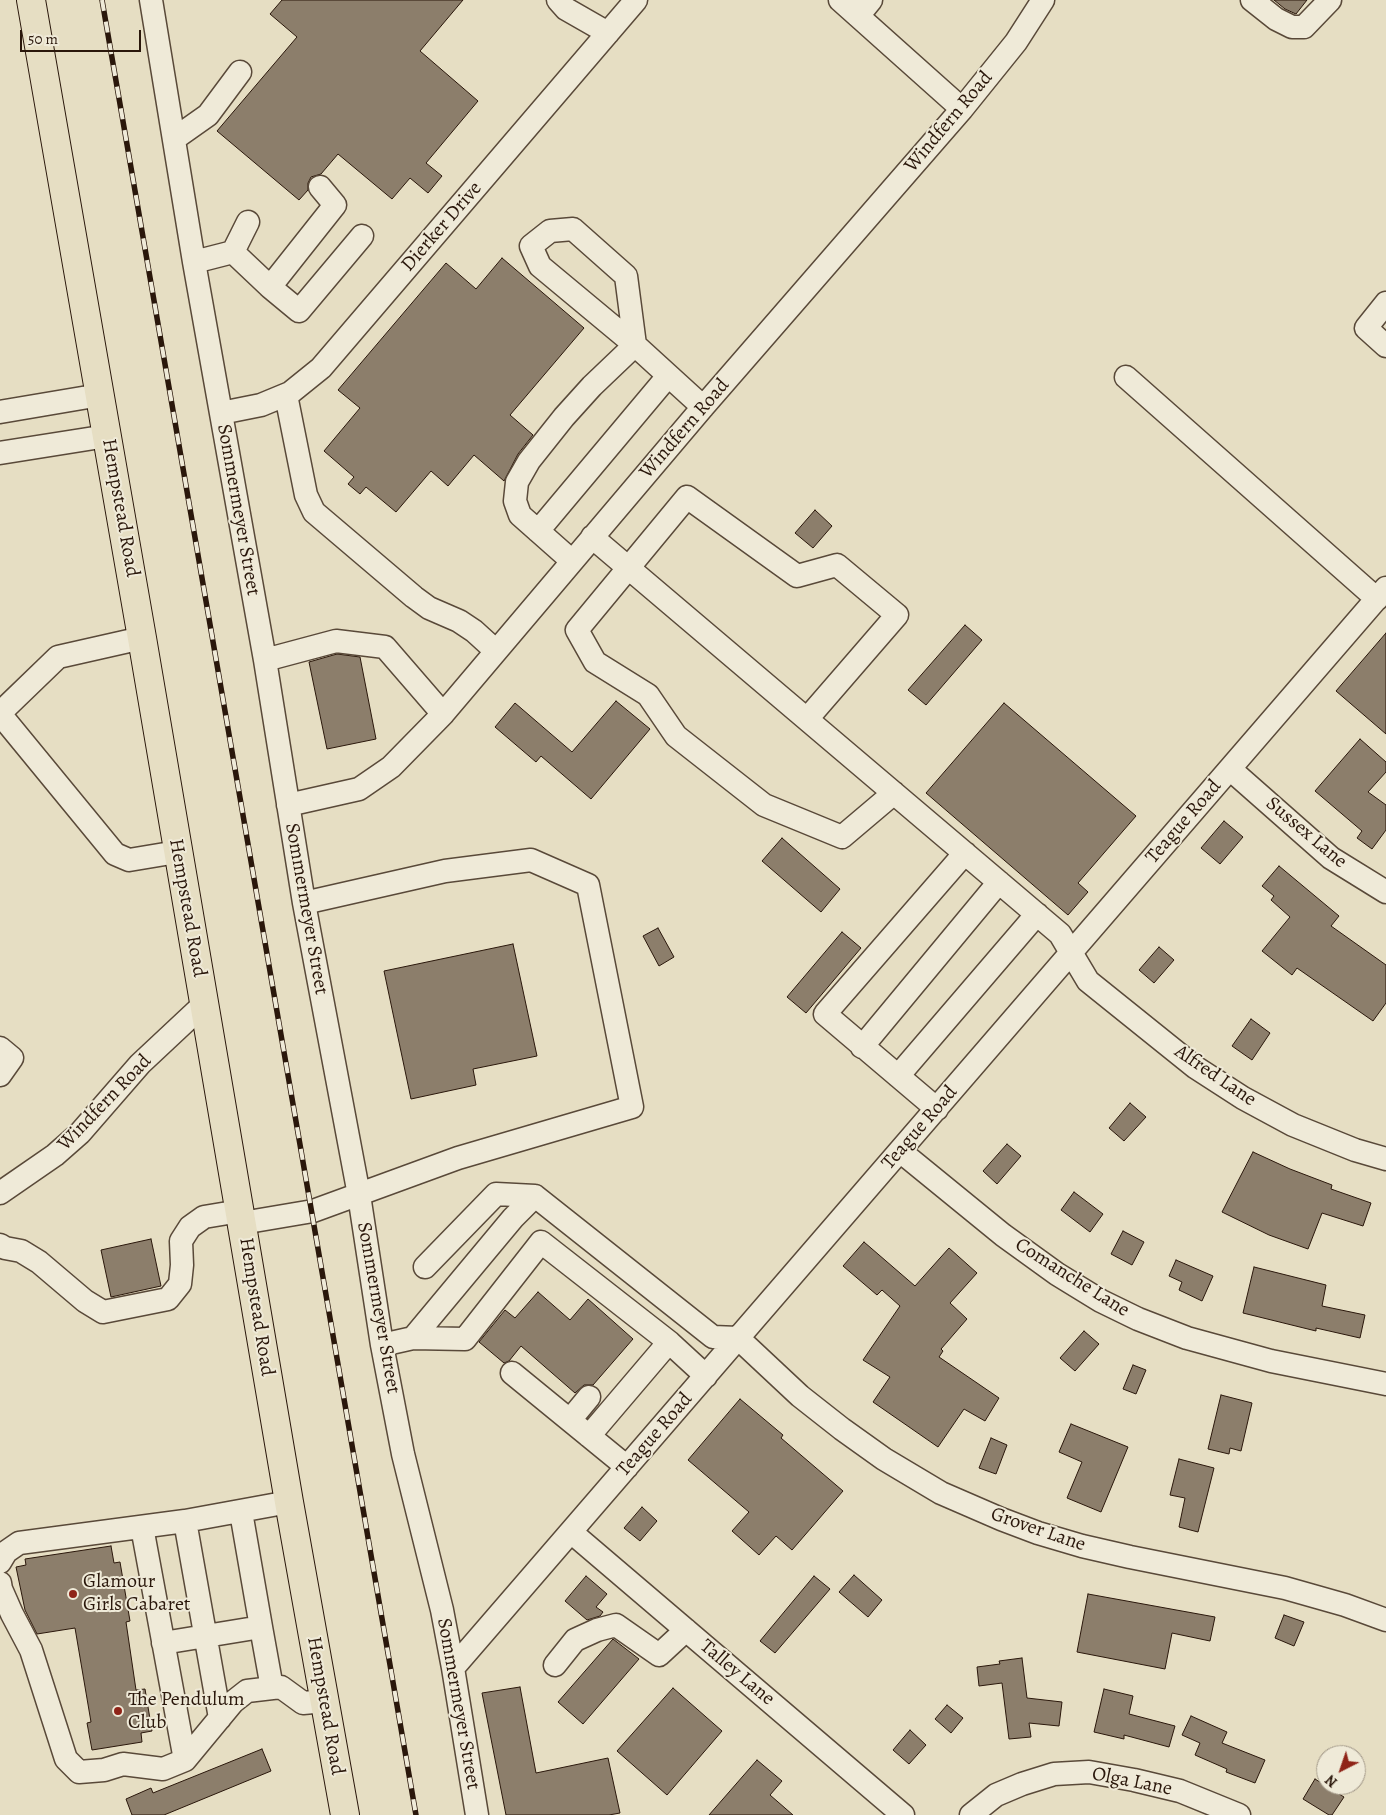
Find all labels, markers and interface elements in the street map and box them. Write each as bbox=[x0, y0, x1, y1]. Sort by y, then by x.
scale bar bbox=[22, 20, 144, 52]
text: 50 m bbox=[28, 29, 58, 49]
street label: Windfern Road bbox=[900, 67, 998, 177]
street label: Dierker Drive bbox=[396, 177, 488, 277]
street label: Windfern Road bbox=[635, 374, 735, 484]
street label: Sommermeyer Street bbox=[211, 422, 265, 598]
street label: Hempstead Road bbox=[96, 437, 144, 579]
street label: Teague Road bbox=[1141, 775, 1227, 869]
street label: Sussex Lane bbox=[1260, 792, 1352, 874]
street label: Sommermeyer Street bbox=[279, 821, 333, 997]
street label: Hempstead Road bbox=[163, 837, 211, 979]
street label: Alfred Lane bbox=[1170, 1040, 1260, 1112]
street label: Windfern Road bbox=[53, 1050, 157, 1156]
street label: Teague Road bbox=[877, 1081, 963, 1175]
street label: Sommermeyer Street bbox=[351, 1220, 405, 1396]
street label: Comanche Lane bbox=[1010, 1233, 1134, 1323]
street label: Hempstead Road bbox=[233, 1236, 279, 1378]
street label: Teague Road bbox=[612, 1388, 698, 1482]
street label: Grover Lane bbox=[987, 1503, 1089, 1557]
place label: Glamour Girls Cabaret bbox=[83, 1570, 190, 1617]
marker: Glamour Girls Cabaret bbox=[67, 1588, 79, 1600]
street label: Sommermeyer Street bbox=[431, 1616, 485, 1792]
street label: Hempstead Road bbox=[301, 1635, 349, 1777]
street label: Talley Lane bbox=[695, 1635, 779, 1711]
place label: The Pendulum Club bbox=[128, 1688, 245, 1735]
marker: The Pendulum Club bbox=[112, 1705, 124, 1717]
north arrow bbox=[1316, 1745, 1366, 1795]
street label: Olga Lane bbox=[1090, 1762, 1174, 1802]
text: N bbox=[1321, 1770, 1342, 1791]

